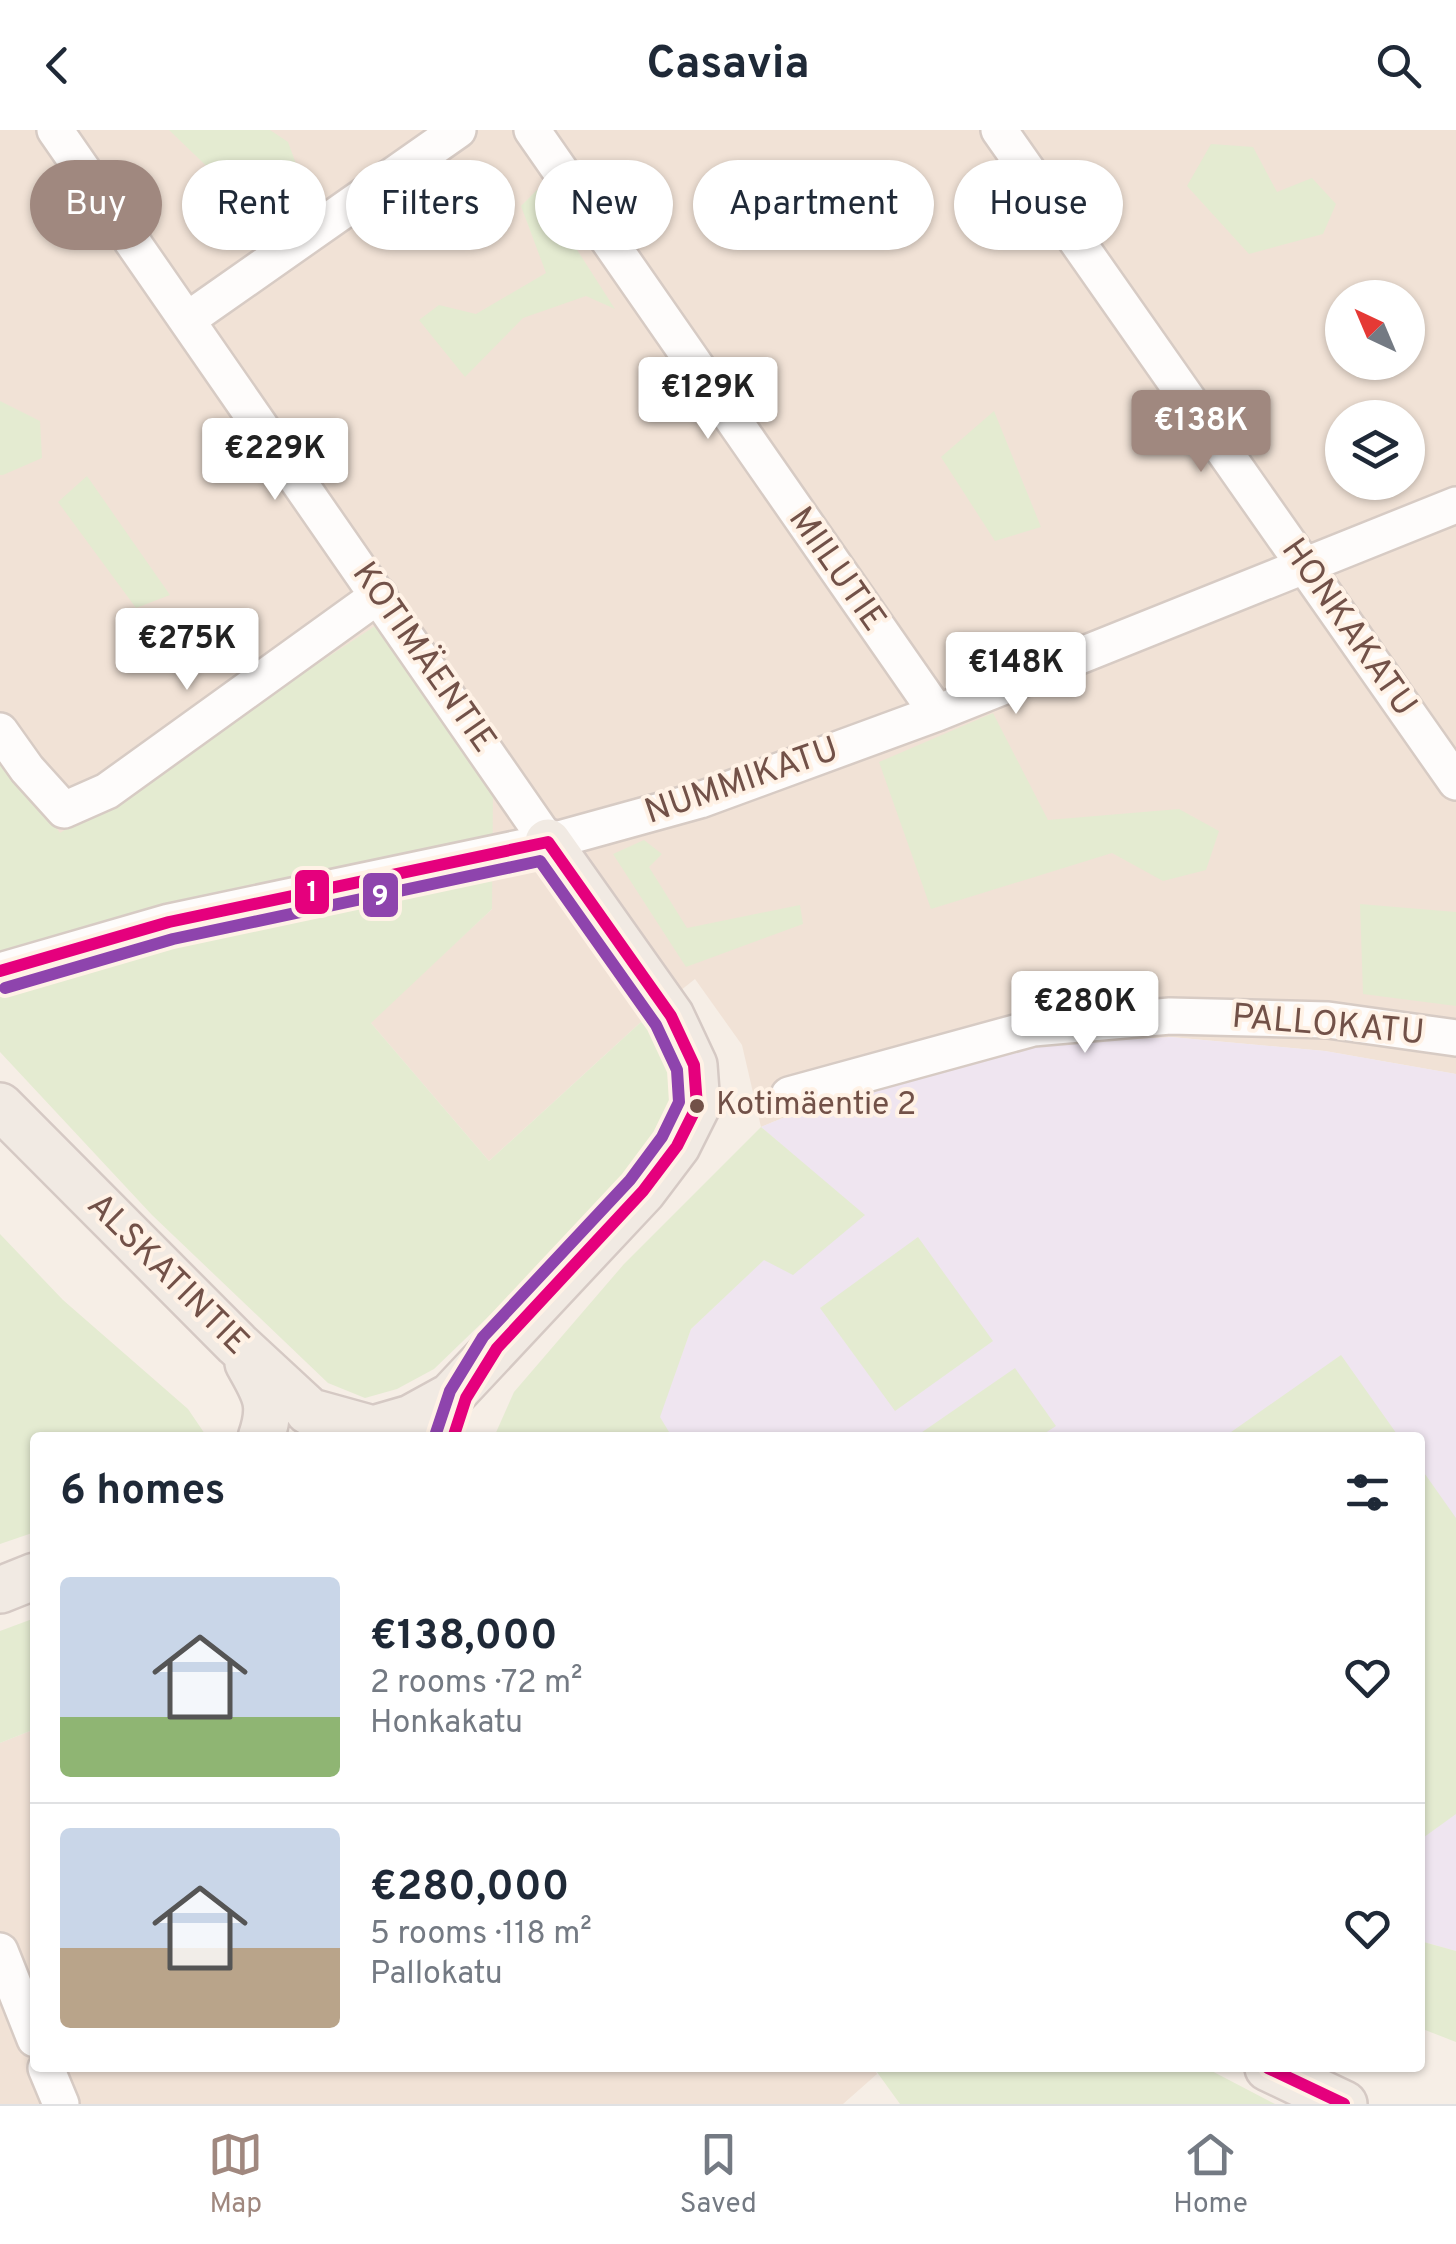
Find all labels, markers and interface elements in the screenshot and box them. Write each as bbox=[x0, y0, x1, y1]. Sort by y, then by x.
text: Casavia bbox=[646, 37, 810, 94]
icon: back bbox=[30, 38, 85, 93]
icon: search bbox=[1371, 38, 1426, 93]
chip: Buy bbox=[30, 160, 162, 250]
chip: Rent bbox=[182, 160, 326, 250]
chip: Filters bbox=[346, 160, 515, 250]
chip: New bbox=[535, 160, 673, 250]
chip: Apartment bbox=[693, 160, 934, 250]
chip: House bbox=[954, 160, 1123, 250]
north arrow bbox=[1325, 280, 1425, 380]
map controls bbox=[1325, 280, 1425, 500]
pin: €129K bbox=[638, 357, 778, 442]
text: €129K bbox=[660, 369, 756, 409]
pin: €138K bbox=[1131, 390, 1271, 475]
button: layers bbox=[1325, 400, 1425, 500]
text: €138K bbox=[1154, 402, 1248, 442]
pin: €229K bbox=[205, 418, 345, 503]
text: €229K bbox=[224, 430, 326, 470]
street label: MIILUTIE bbox=[777, 499, 895, 641]
street label: HONKAKATU bbox=[1270, 530, 1426, 726]
street label: KOTIMÄENTIE bbox=[341, 554, 505, 762]
pin: €275K bbox=[117, 608, 257, 693]
text: €275K bbox=[138, 620, 236, 660]
pin: €148K bbox=[946, 632, 1086, 717]
text: €148K bbox=[968, 644, 1064, 684]
street label: NUMMIKATU bbox=[639, 728, 845, 836]
line badge: 1 bbox=[293, 868, 331, 916]
line badge: 9 bbox=[361, 871, 400, 919]
text: 1 bbox=[306, 876, 318, 912]
text: 9 bbox=[371, 880, 389, 916]
pin: €280K bbox=[1015, 971, 1155, 1056]
text: €280K bbox=[1033, 983, 1137, 1023]
street label: PALLOKATU bbox=[1230, 996, 1426, 1056]
place label: Kotimäentie 2 bbox=[716, 1086, 916, 1126]
marker: Kotimäentie 2 bbox=[687, 1096, 707, 1116]
street label: ALSKATINTIE bbox=[77, 1185, 257, 1365]
icon: filters bbox=[1340, 1465, 1395, 1520]
text: 6 homes bbox=[60, 1466, 225, 1519]
text: €138,000 bbox=[370, 1611, 558, 1664]
icon: home bbox=[140, 1617, 260, 1737]
icon: heart bbox=[1340, 1650, 1395, 1705]
text: 2 rooms · 72 m² bbox=[370, 1664, 583, 1704]
text: Honkakatu bbox=[370, 1704, 523, 1744]
text: €280,000 bbox=[370, 1862, 569, 1915]
icon: home bbox=[140, 1868, 260, 1988]
icon: heart bbox=[1340, 1901, 1395, 1956]
text: 5 rooms · 118 m² bbox=[370, 1915, 592, 1955]
text: Pallokatu bbox=[370, 1955, 503, 1995]
tab: Map bbox=[208, 2127, 263, 2223]
tab: Saved bbox=[680, 2127, 757, 2223]
tab: Home bbox=[1173, 2127, 1248, 2223]

